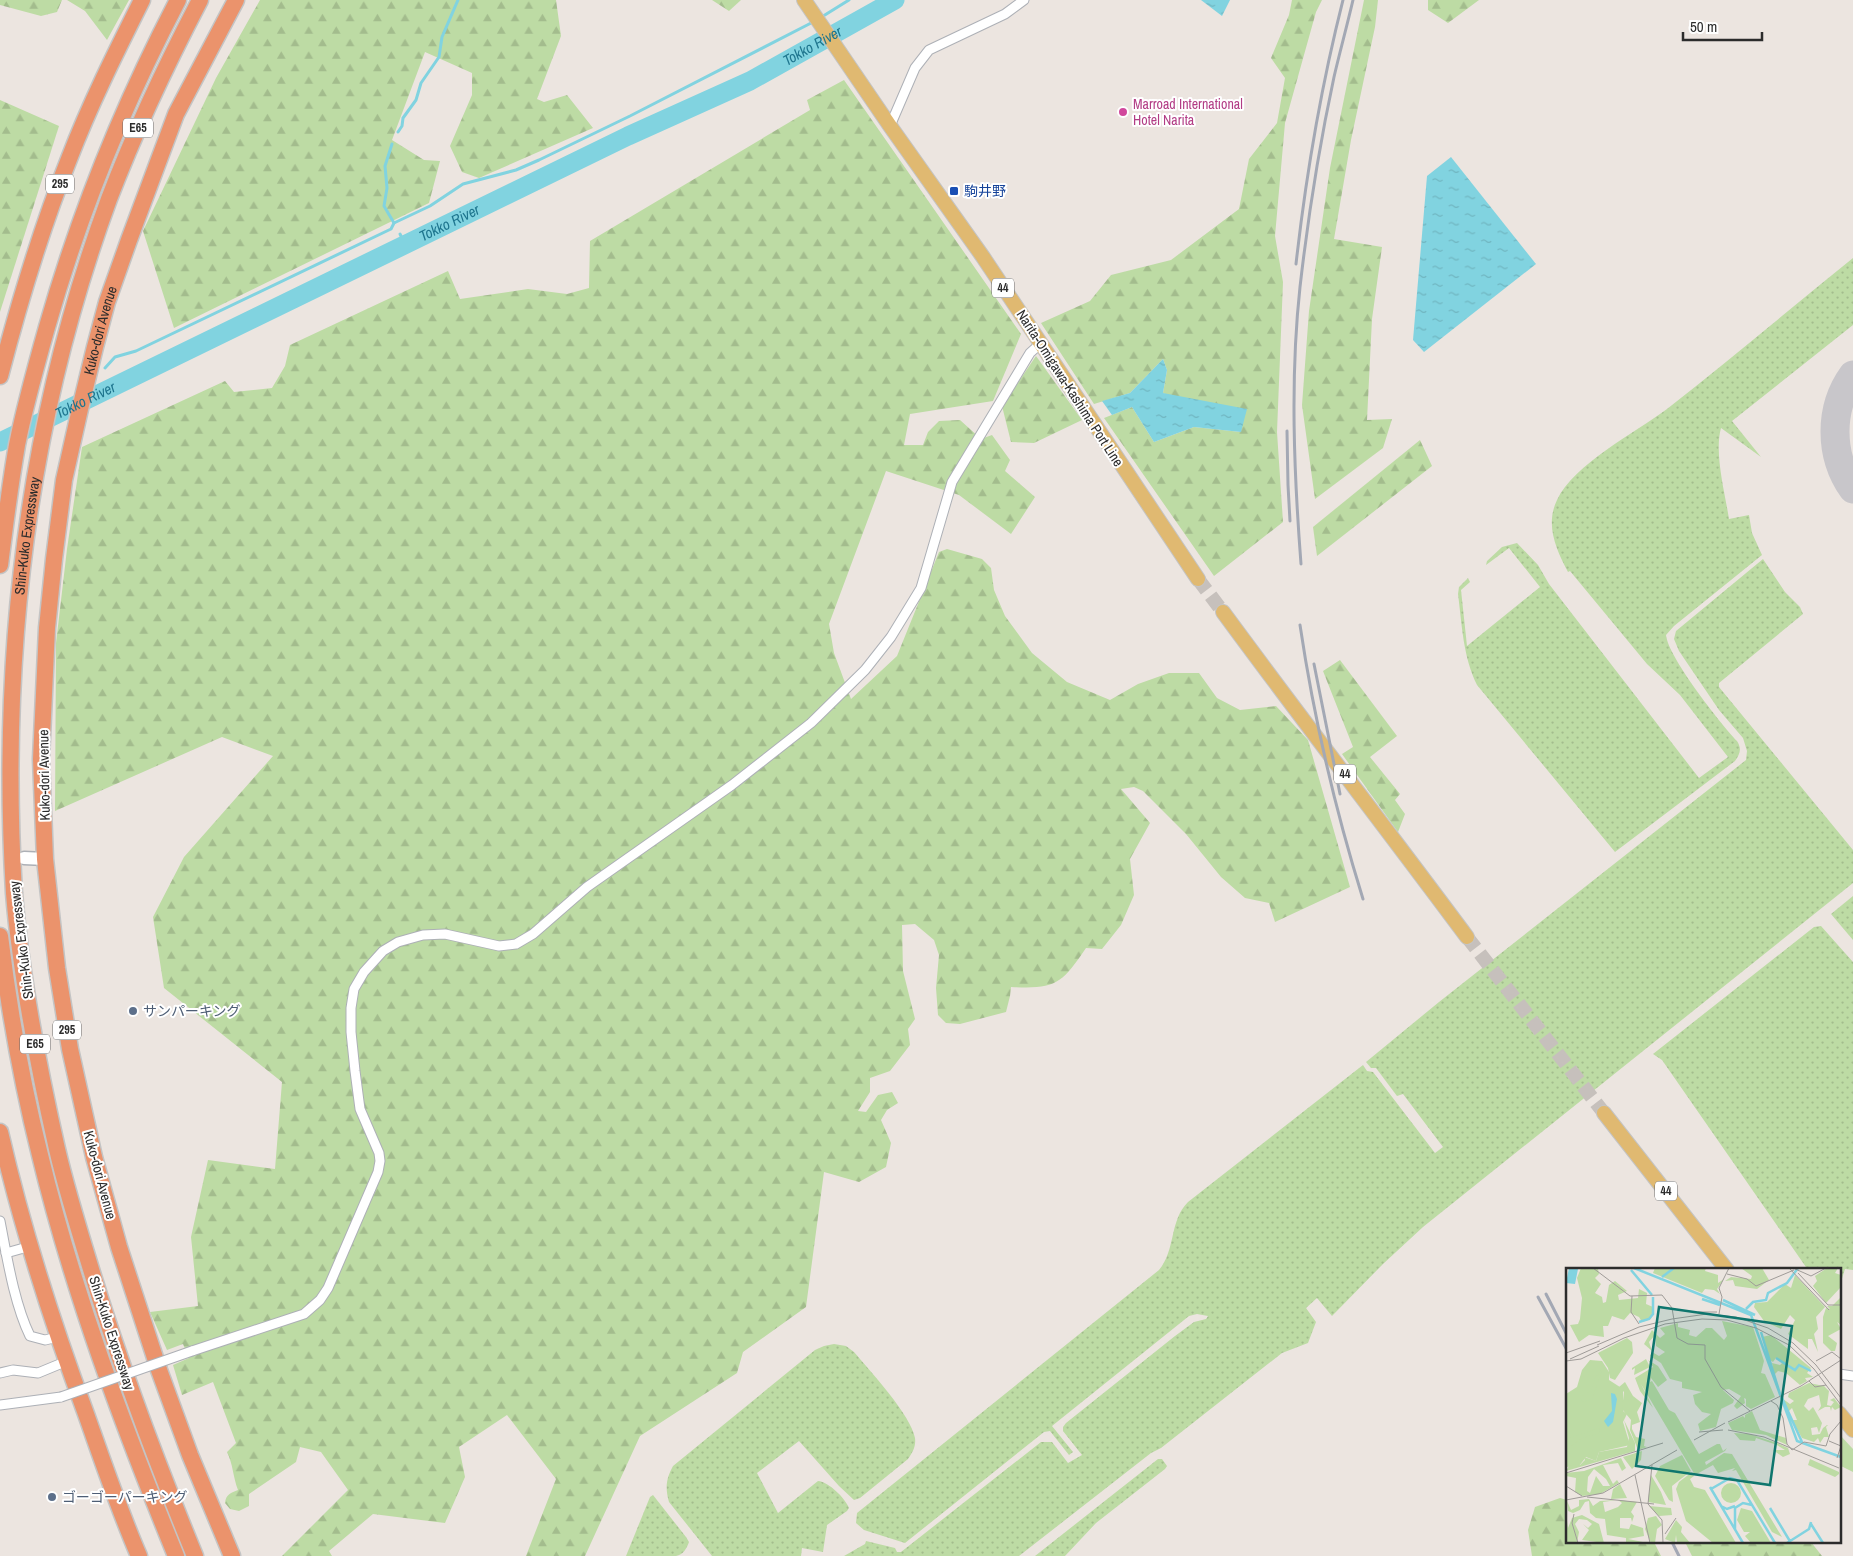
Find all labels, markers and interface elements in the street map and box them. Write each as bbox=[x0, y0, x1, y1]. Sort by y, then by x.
scale bar bbox=[1683, 10, 1762, 42]
text: 50 m bbox=[1690, 16, 1717, 37]
water label: Tokko River bbox=[779, 20, 846, 71]
place label: Marroad International Hotel Narita bbox=[1133, 95, 1243, 129]
marker: Marroad International Hotel Narita bbox=[1117, 106, 1129, 118]
road number: E65 bbox=[123, 119, 153, 138]
road number: 295 bbox=[46, 174, 74, 193]
place label: 駒井野 bbox=[964, 182, 1006, 200]
marker: 駒井野 bbox=[948, 185, 960, 197]
water label: Tokko River bbox=[416, 199, 484, 246]
road number: 44 bbox=[992, 278, 1014, 298]
street label: Kuko-dori Avenue bbox=[80, 284, 121, 377]
street label: Narita-Omigawa-Kashima Port Line bbox=[1013, 306, 1127, 470]
water label: Tokko River bbox=[52, 376, 120, 424]
street label: Shin-Kuko Expressway bbox=[10, 475, 44, 596]
street label: Kuko-dori Avenue bbox=[34, 729, 54, 821]
road number: 44 bbox=[1334, 764, 1356, 784]
street label: Shin-Kuko Expressway bbox=[5, 880, 37, 1000]
place label: サンパーキング bbox=[143, 1002, 241, 1020]
marker: サンパーキング bbox=[127, 1005, 139, 1017]
road number: 295 bbox=[53, 1020, 81, 1040]
road number: E65 bbox=[20, 1034, 50, 1054]
street label: Kuko-dori Avenue bbox=[80, 1129, 120, 1221]
road number: 44 bbox=[1655, 1182, 1677, 1200]
inset map bbox=[1566, 1268, 1840, 1544]
street label: Shin-Kuko Expressway bbox=[85, 1274, 139, 1392]
place label: ゴーゴーパーキング bbox=[62, 1488, 187, 1506]
marker: ゴーゴーパーキング bbox=[46, 1491, 58, 1503]

